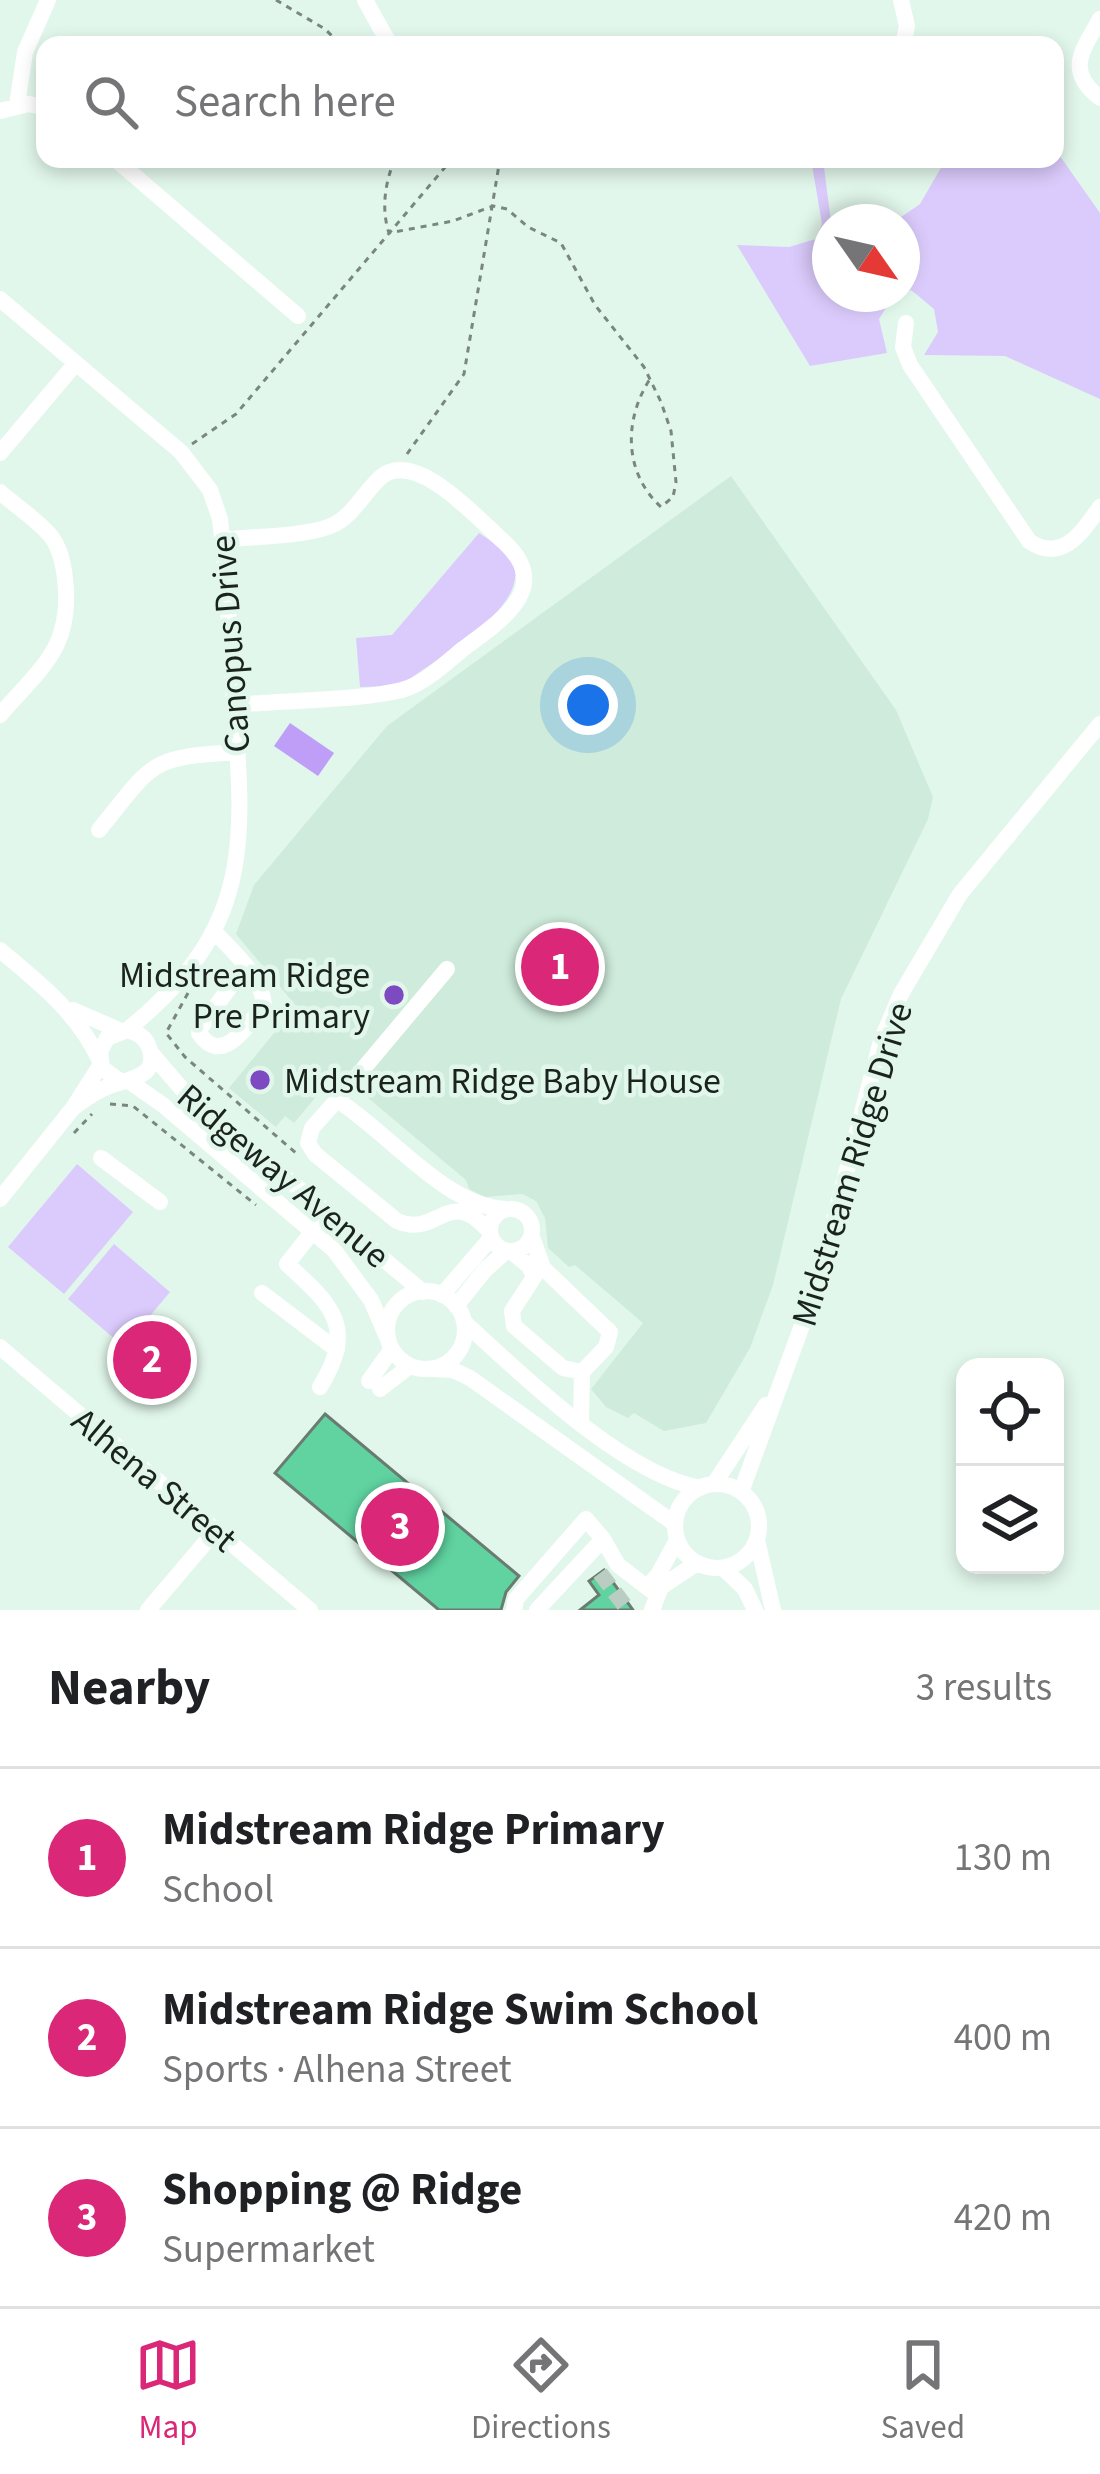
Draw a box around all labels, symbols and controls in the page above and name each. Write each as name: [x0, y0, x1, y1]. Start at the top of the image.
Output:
search box: [36, 36, 1064, 168]
icon: search: [78, 69, 144, 135]
text: Search here: [174, 70, 396, 134]
north arrow: [812, 204, 920, 312]
street label: Canopus Drive: [197, 533, 264, 754]
your location: [558, 675, 618, 735]
pin: 1: [521, 922, 599, 1012]
place label: Midstream Ridge Pre Primary: [119, 950, 370, 1042]
marker: Midstream Ridge Pre Primary: [381, 982, 407, 1008]
street label: Midstream Ridge Drive: [779, 996, 926, 1333]
place label: Midstream Ridge Baby House: [284, 1056, 721, 1107]
marker: Midstream Ridge Baby House: [247, 1067, 273, 1093]
street label: Ridgeway Avenue: [166, 1072, 400, 1280]
pin: 2: [113, 1315, 191, 1405]
map controls: [956, 1358, 1064, 1574]
button: locate: [956, 1358, 1064, 1466]
street label: Alhena Street: [61, 1396, 248, 1564]
button: layers: [956, 1466, 1064, 1574]
pin: 3: [361, 1482, 439, 1572]
text: Nearby: [48, 1652, 210, 1724]
text: 3 results: [916, 1660, 1052, 1716]
text: Midstream Ridge Primary: [162, 1798, 665, 1862]
text: 1: [77, 1830, 97, 1886]
text: 130 m: [954, 1830, 1052, 1886]
text: School: [162, 1862, 274, 1918]
text: Midstream Ridge Swim School: [162, 1978, 758, 2042]
text: 2: [77, 2010, 97, 2066]
text: 400 m: [954, 2010, 1052, 2066]
text: Sports · Alhena Street: [162, 2042, 512, 2098]
text: Shopping @ Ridge: [162, 2158, 522, 2222]
text: 3: [77, 2190, 97, 2246]
text: 420 m: [954, 2190, 1052, 2246]
text: Supermarket: [162, 2222, 375, 2278]
tab: Map: [135, 2332, 201, 2451]
tab: Directions: [471, 2332, 611, 2451]
tab: Saved: [881, 2332, 965, 2451]

